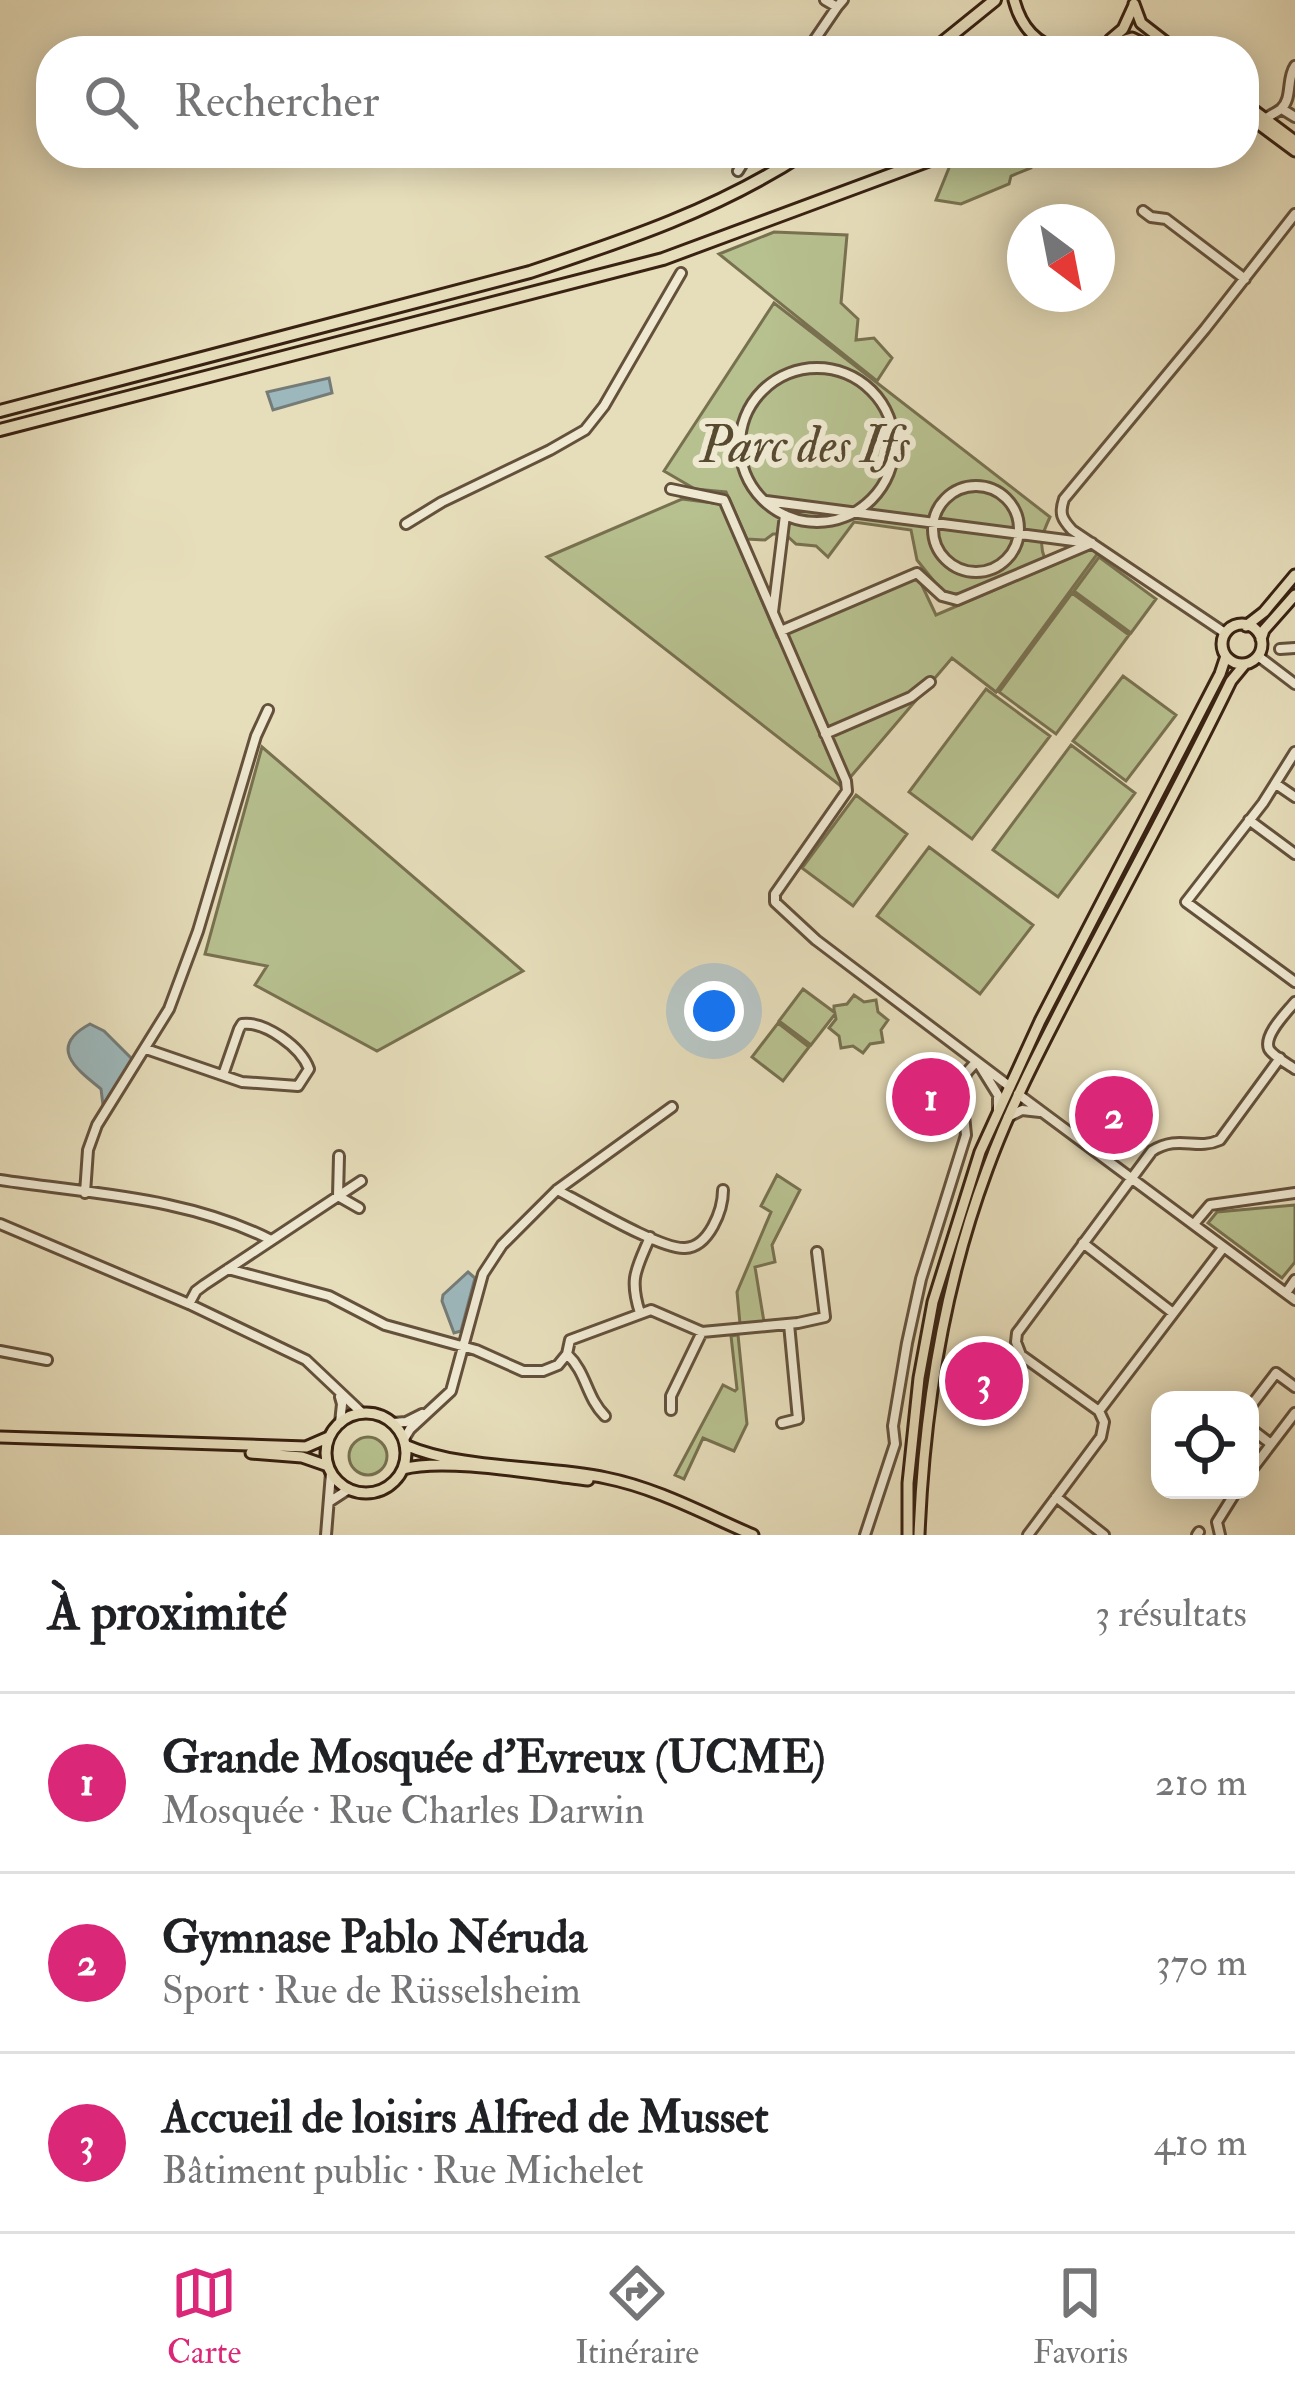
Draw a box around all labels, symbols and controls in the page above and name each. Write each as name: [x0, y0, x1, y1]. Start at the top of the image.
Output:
search box: [36, 36, 1259, 168]
icon: search: [78, 69, 144, 135]
text: Rechercher: [174, 74, 379, 130]
north arrow: [1007, 204, 1115, 312]
park label: Parc des Ifs: [698, 414, 910, 478]
your location: [684, 981, 744, 1041]
pin: 1: [892, 1052, 970, 1142]
pin: 2: [1075, 1070, 1153, 1160]
pin: 3: [945, 1336, 1023, 1426]
map controls: [1151, 1391, 1259, 1499]
button: locate: [1151, 1391, 1259, 1499]
text: À proximité: [48, 1581, 287, 1645]
text: 3 résultats: [1095, 1589, 1247, 1638]
text: Grande Mosquée d'Evreux (UCME): [162, 1730, 826, 1786]
text: 1: [80, 1758, 94, 1807]
text: 210 m: [1155, 1758, 1247, 1807]
text: Mosquée · Rue Charles Darwin: [162, 1786, 645, 1835]
text: Gymnase Pablo Néruda: [162, 1910, 587, 1966]
text: 2: [77, 1938, 97, 1987]
text: 370 m: [1156, 1938, 1247, 1987]
text: Sport · Rue de Rüsselsheim: [162, 1966, 581, 2015]
text: Accueil de loisirs Alfred de Musset: [162, 2090, 769, 2146]
text: 3: [80, 2118, 94, 2167]
text: 410 m: [1154, 2118, 1247, 2167]
text: Bâtiment public · Rue Michelet: [162, 2146, 644, 2195]
tab: Carte: [167, 2260, 241, 2373]
tab: Itinéraire: [575, 2260, 699, 2373]
tab: Favoris: [1033, 2260, 1128, 2373]

